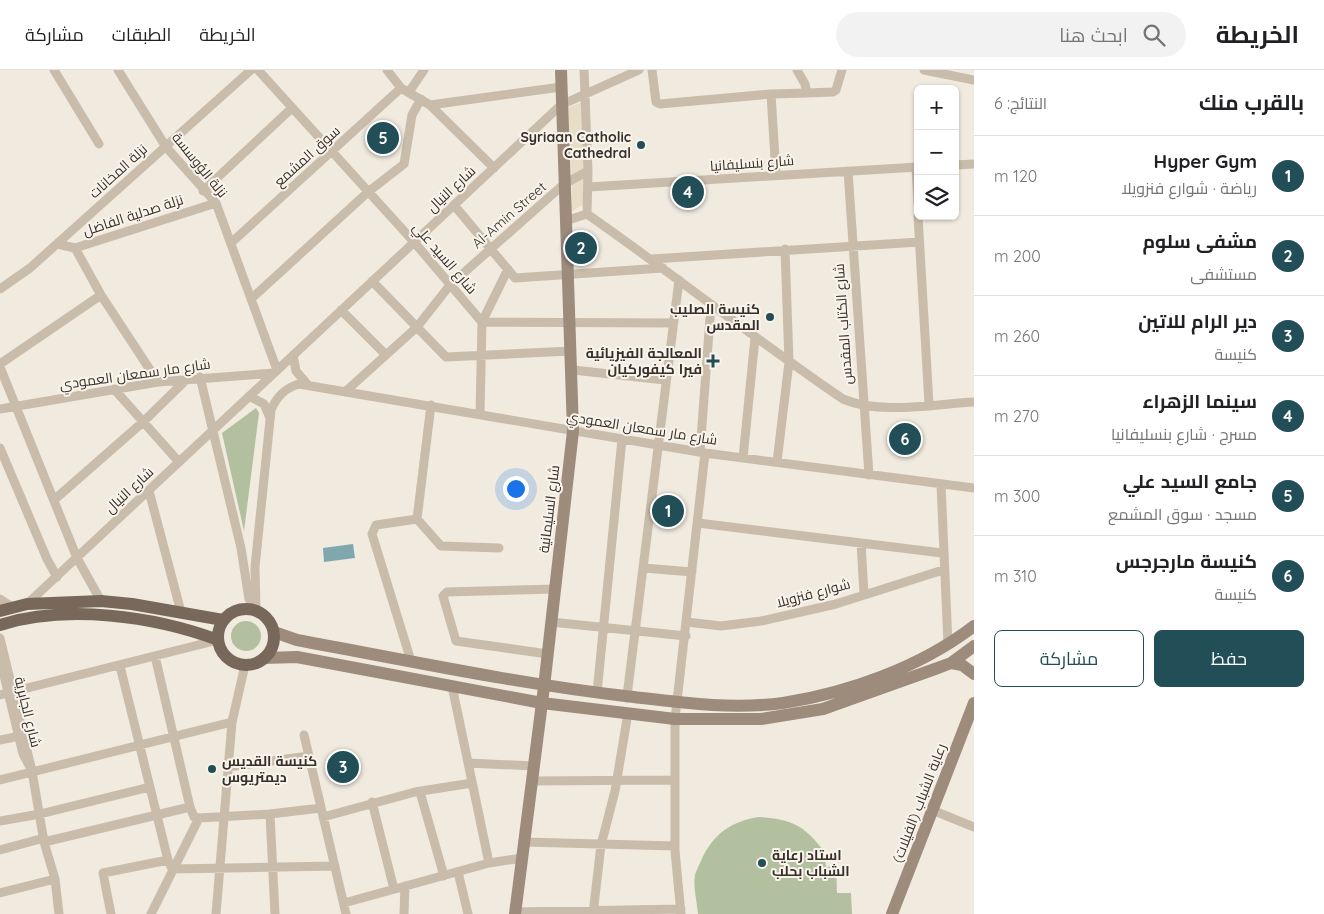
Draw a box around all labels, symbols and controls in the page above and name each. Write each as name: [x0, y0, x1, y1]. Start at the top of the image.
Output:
search box: [836, 12, 1186, 57]
text: الخريطة: [1216, 19, 1299, 49]
icon: search: [1140, 21, 1168, 49]
text: مشاركة: [25, 23, 84, 46]
text: الطبقات: [112, 23, 171, 46]
text: الخريطة: [199, 23, 256, 46]
text: ابحث هنا: [1059, 23, 1128, 47]
map controls: [914, 85, 959, 220]
button: +: [914, 85, 959, 130]
text: بالقرب منك: [1199, 89, 1304, 115]
text: النتائج: 6: [994, 93, 1047, 113]
pin: 5: [367, 119, 399, 157]
street label: سوق المشمع: [270, 122, 344, 190]
place label: Syriaan Catholic Cathedral: [520, 128, 631, 162]
street label: نزلة الؤوسسة: [168, 129, 232, 201]
button: −: [914, 130, 959, 175]
marker: Syriaan Catholic Cathedral: [635, 139, 647, 151]
street label: نزلة المخانات: [85, 140, 151, 202]
text: Hyper Gym: [1154, 149, 1257, 173]
street label: شارع بنسليفانيا: [709, 151, 795, 175]
street label: شارع النيال: [423, 162, 479, 216]
text: 120 m: [994, 166, 1037, 186]
text: 1: [1285, 166, 1291, 186]
pin: 4: [672, 173, 704, 211]
button: layers: [914, 175, 959, 220]
street label: Al-Amin Street: [468, 178, 550, 252]
text: رياضة · شوارع فنزويلا: [1121, 178, 1257, 198]
street label: نزلة صدلية الفاضل: [81, 190, 185, 240]
street label: شارع السيد علي: [407, 218, 481, 299]
pin: 2: [565, 229, 597, 267]
text: مشفى سلوم: [1142, 229, 1257, 253]
text: 200 m: [994, 246, 1041, 266]
text: 2: [1283, 246, 1293, 266]
street label: شارع الكتاب المقدس: [830, 263, 856, 385]
text: مستشفى: [1190, 264, 1257, 284]
place label: كنيسة الصليب المقدس: [670, 300, 760, 334]
text: دير الرام للاتين: [1138, 309, 1257, 333]
marker: كنيسة الصليب المقدس: [764, 311, 776, 323]
text: 260 m: [994, 326, 1040, 346]
text: 3: [1284, 326, 1292, 346]
place label: المعالجة الفيزيائية فيرا كيفوركيان: [586, 344, 702, 378]
text: كنيسة: [1215, 344, 1257, 364]
marker: المعالجة الفيزيائية فيرا كيفوركيان: [706, 354, 720, 368]
street label: شارع مار سمعان العمودي: [58, 355, 212, 396]
text: سينما الزهراء: [1142, 389, 1257, 413]
text: 270 m: [994, 406, 1039, 426]
text: 4: [1283, 406, 1293, 426]
street label: شارع مار سمعان العمودي: [565, 407, 719, 452]
pin: 6: [889, 420, 921, 458]
text: مسرح · شارع بنسليفانيا: [1111, 424, 1257, 444]
street label: شارع النيال: [101, 463, 157, 517]
street label: شارع السليمانية: [535, 464, 563, 554]
text: جامع السيد علي: [1123, 469, 1257, 493]
your location: [503, 476, 529, 502]
text: 300 m: [994, 486, 1040, 506]
text: 5: [1283, 486, 1293, 506]
pin: 1: [652, 492, 684, 530]
text: مسجد · سوق المشمع: [1108, 504, 1257, 524]
text: كنيسة مارجرجس: [1116, 549, 1257, 573]
text: 310 m: [994, 566, 1037, 586]
text: 6: [1284, 566, 1292, 586]
street label: شوارع فنزويلا: [774, 574, 852, 612]
text: كنيسة: [1215, 584, 1257, 604]
button: مشاركة: [994, 630, 1144, 687]
button: حفظ: [1154, 630, 1304, 687]
street label: شارع الجابرية: [11, 675, 45, 749]
street label: رعاية الشباب (الفيلات): [888, 741, 950, 865]
pin: 3: [327, 748, 359, 786]
place label: كنيسة القديس ديمتريوس: [222, 752, 317, 786]
marker: كنيسة القديس ديمتريوس: [206, 763, 218, 775]
place label: استاد رعاية الشباب بحلب: [772, 846, 850, 880]
marker: استاد رعاية الشباب بحلب: [756, 857, 768, 869]

